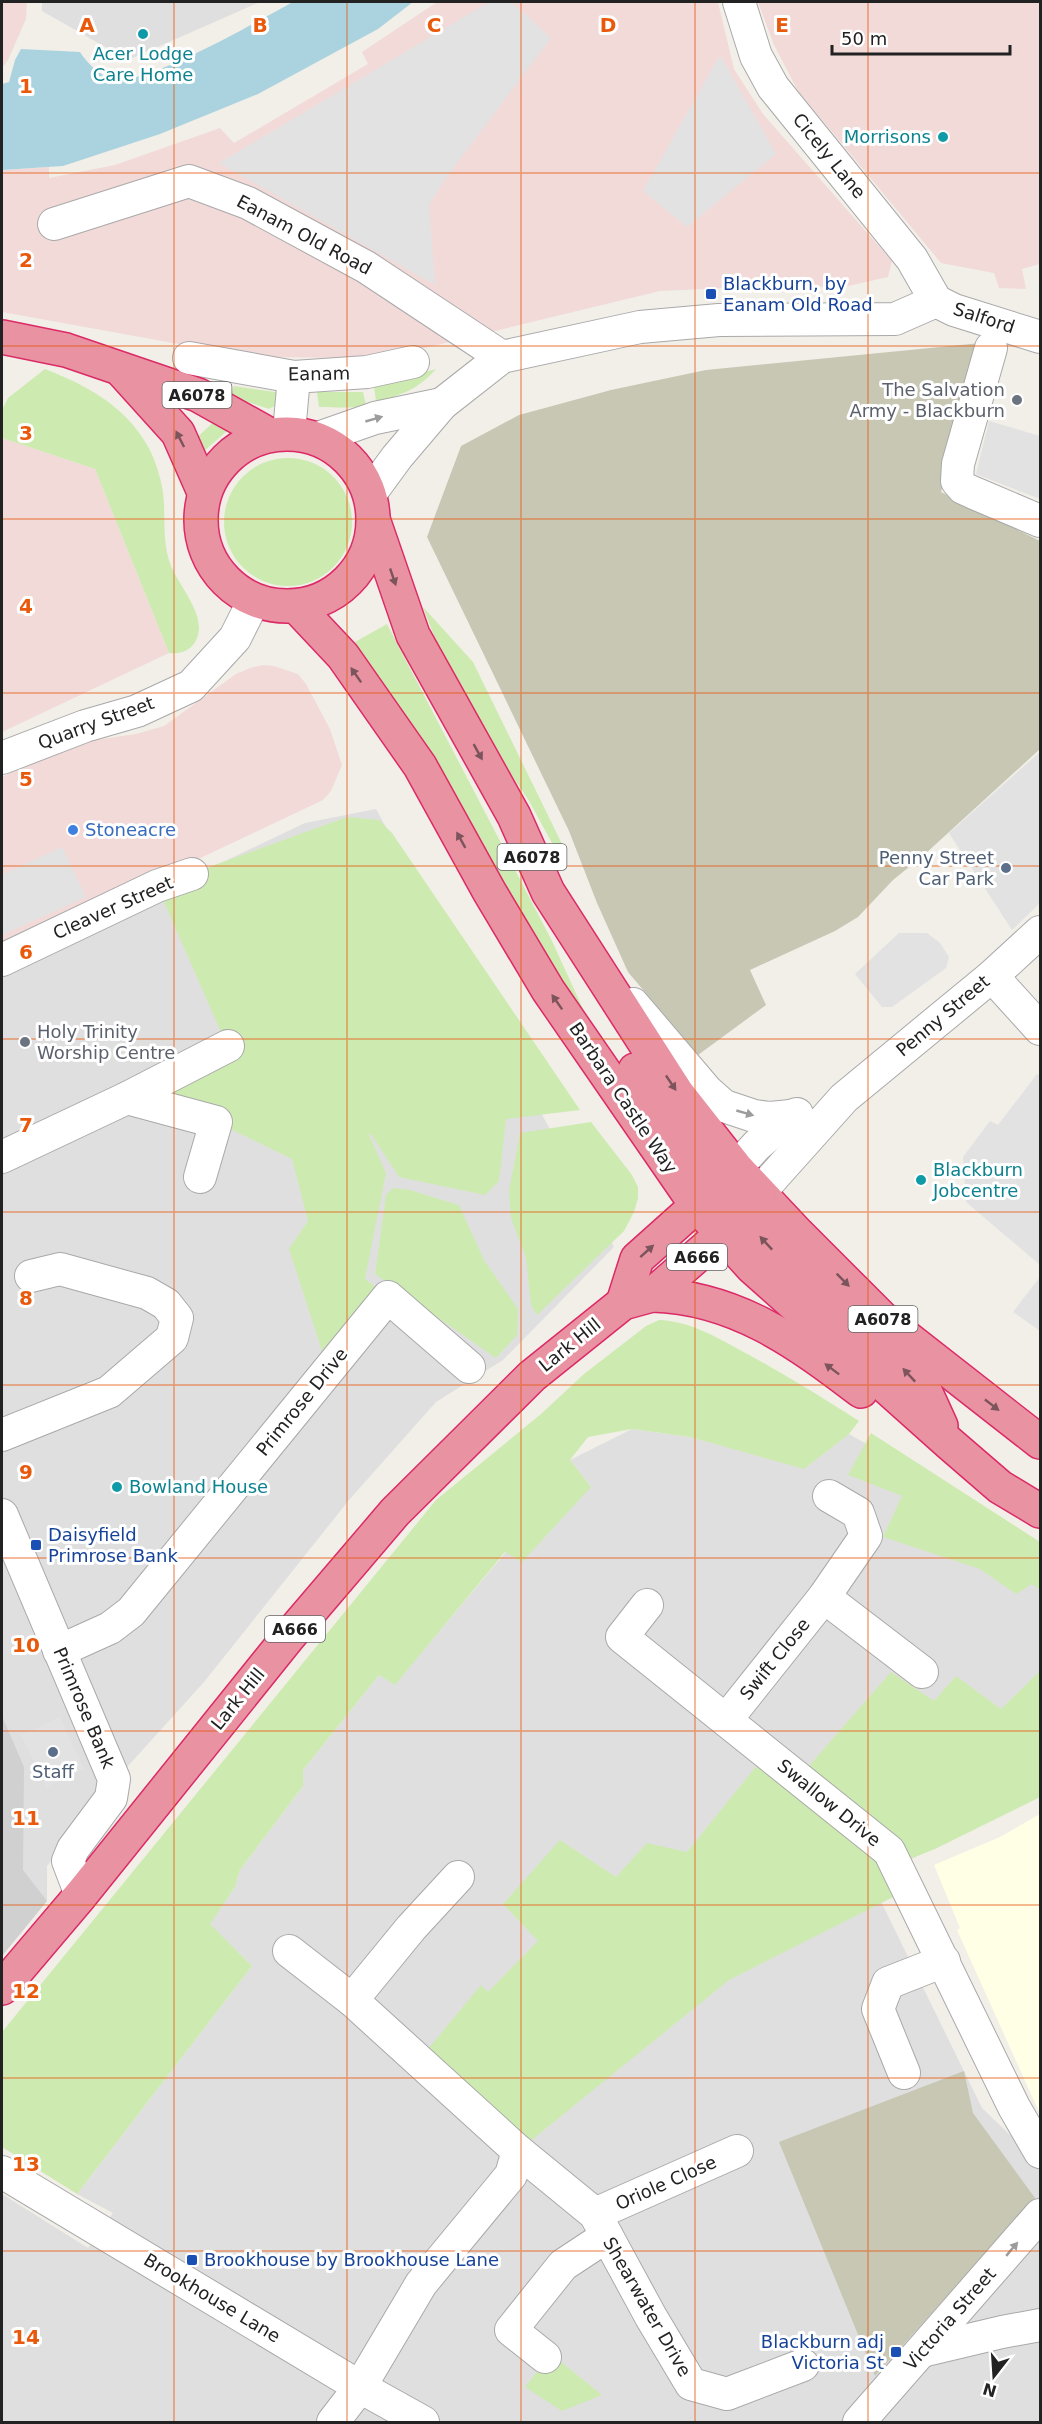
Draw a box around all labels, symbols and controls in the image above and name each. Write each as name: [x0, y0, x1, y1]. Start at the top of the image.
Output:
text: A: [79, 13, 95, 37]
text: B: [252, 13, 268, 37]
text: C: [427, 13, 441, 37]
text: D: [600, 13, 616, 37]
text: E: [775, 13, 789, 37]
scale bar: [832, 18, 1010, 56]
marker: Acer Lodge Care Home: [136, 27, 150, 41]
text: 50 m: [841, 28, 887, 49]
place label: Acer Lodge Care Home: [93, 43, 193, 85]
text: 1: [19, 74, 33, 98]
street label: Cicely Lane: [789, 109, 870, 202]
place label: Morrisons: [844, 126, 931, 147]
marker: Morrisons: [936, 130, 950, 144]
street label: Eanam Old Road: [233, 190, 375, 279]
text: 2: [19, 248, 33, 272]
place label: Blackburn, by Eanam Old Road: [723, 273, 873, 315]
marker: Blackburn, by Eanam Old Road: [704, 287, 718, 301]
street label: Salford: [951, 298, 1018, 337]
street label: Eanam: [288, 362, 350, 385]
place label: The Salvation Army - Blackburn: [849, 379, 1005, 421]
road number: A6078: [162, 382, 232, 408]
marker: The Salvation Army - Blackburn: [1010, 393, 1024, 407]
one-way arrow: [365, 414, 383, 423]
text: 3: [19, 421, 33, 445]
one-way arrow: [175, 431, 184, 448]
one-way arrow: [389, 568, 399, 586]
text: 4: [19, 594, 33, 618]
one-way arrow: [351, 667, 362, 683]
street label: Quarry Street: [35, 692, 157, 753]
one-way arrow: [473, 744, 483, 761]
text: 5: [19, 767, 33, 791]
place label: Stoneacre: [85, 819, 176, 840]
marker: Stoneacre: [66, 823, 80, 837]
one-way arrow: [455, 832, 466, 848]
road number: A6078: [498, 844, 566, 870]
place label: Penny Street Car Park: [879, 847, 995, 889]
marker: Penny Street Car Park: [999, 861, 1013, 875]
street label: Cleaver Street: [50, 872, 176, 943]
text: 6: [19, 940, 33, 964]
street label: Penny Street: [892, 971, 994, 1061]
one-way arrow: [551, 994, 563, 1010]
street label: Barbara Castle Way: [565, 1018, 682, 1177]
place label: Holy Trinity Worship Centre: [37, 1021, 175, 1063]
marker: Holy Trinity Worship Centre: [18, 1035, 32, 1049]
one-way arrow: [665, 1075, 676, 1091]
one-way arrow: [736, 1109, 754, 1119]
text: 7: [19, 1113, 33, 1137]
place label: Blackburn Jobcentre: [932, 1159, 1023, 1201]
marker: Blackburn Jobcentre: [914, 1173, 928, 1187]
one-way arrow: [759, 1236, 773, 1251]
road number: A666: [667, 1244, 727, 1270]
one-way arrow: [639, 1245, 654, 1258]
one-way arrow: [836, 1272, 850, 1286]
text: 8: [19, 1286, 33, 1310]
road number: A6078: [848, 1306, 918, 1332]
street label: Lark Hill: [535, 1313, 605, 1376]
street label: Primrose Drive: [252, 1344, 352, 1460]
one-way arrow: [825, 1364, 840, 1376]
one-way arrow: [903, 1368, 916, 1383]
one-way arrow: [984, 1399, 1000, 1412]
text: 9: [19, 1460, 33, 1484]
place label: Bowland House: [129, 1476, 268, 1497]
marker: Bowland House: [110, 1480, 124, 1494]
place label: Daisyfield Primrose Bank: [48, 1524, 178, 1566]
marker: Daisyfield Primrose Bank: [29, 1538, 43, 1552]
street label: Swift Close: [735, 1614, 814, 1704]
road number: A666: [265, 1616, 325, 1642]
text: 10: [12, 1633, 40, 1657]
street label: Primrose Bank: [49, 1644, 120, 1772]
street label: Lark Hill: [206, 1664, 269, 1734]
marker: Staff: [46, 1745, 60, 1759]
street label: Swallow Drive: [774, 1755, 885, 1851]
place label: Staff: [32, 1761, 75, 1782]
text: 11: [12, 1806, 40, 1830]
text: 12: [12, 1979, 40, 2003]
street label: Oriole Close: [612, 2151, 720, 2214]
text: 13: [12, 2152, 40, 2176]
street label: Shearwater Drive: [599, 2233, 696, 2380]
one-way arrow: [1005, 2242, 1018, 2257]
street label: Brookhouse Lane: [140, 2249, 284, 2347]
place label: Brookhouse by Brookhouse Lane: [204, 2249, 499, 2270]
marker: Brookhouse by Brookhouse Lane: [185, 2253, 199, 2267]
street label: Victoria Street: [899, 2263, 1000, 2374]
text: 14: [12, 2325, 40, 2349]
place label: Blackburn adj Victoria St: [761, 2331, 884, 2373]
marker: Blackburn adj Victoria St: [889, 2345, 903, 2359]
north arrow: [964, 2346, 1024, 2406]
text: N: [981, 2379, 999, 2401]

